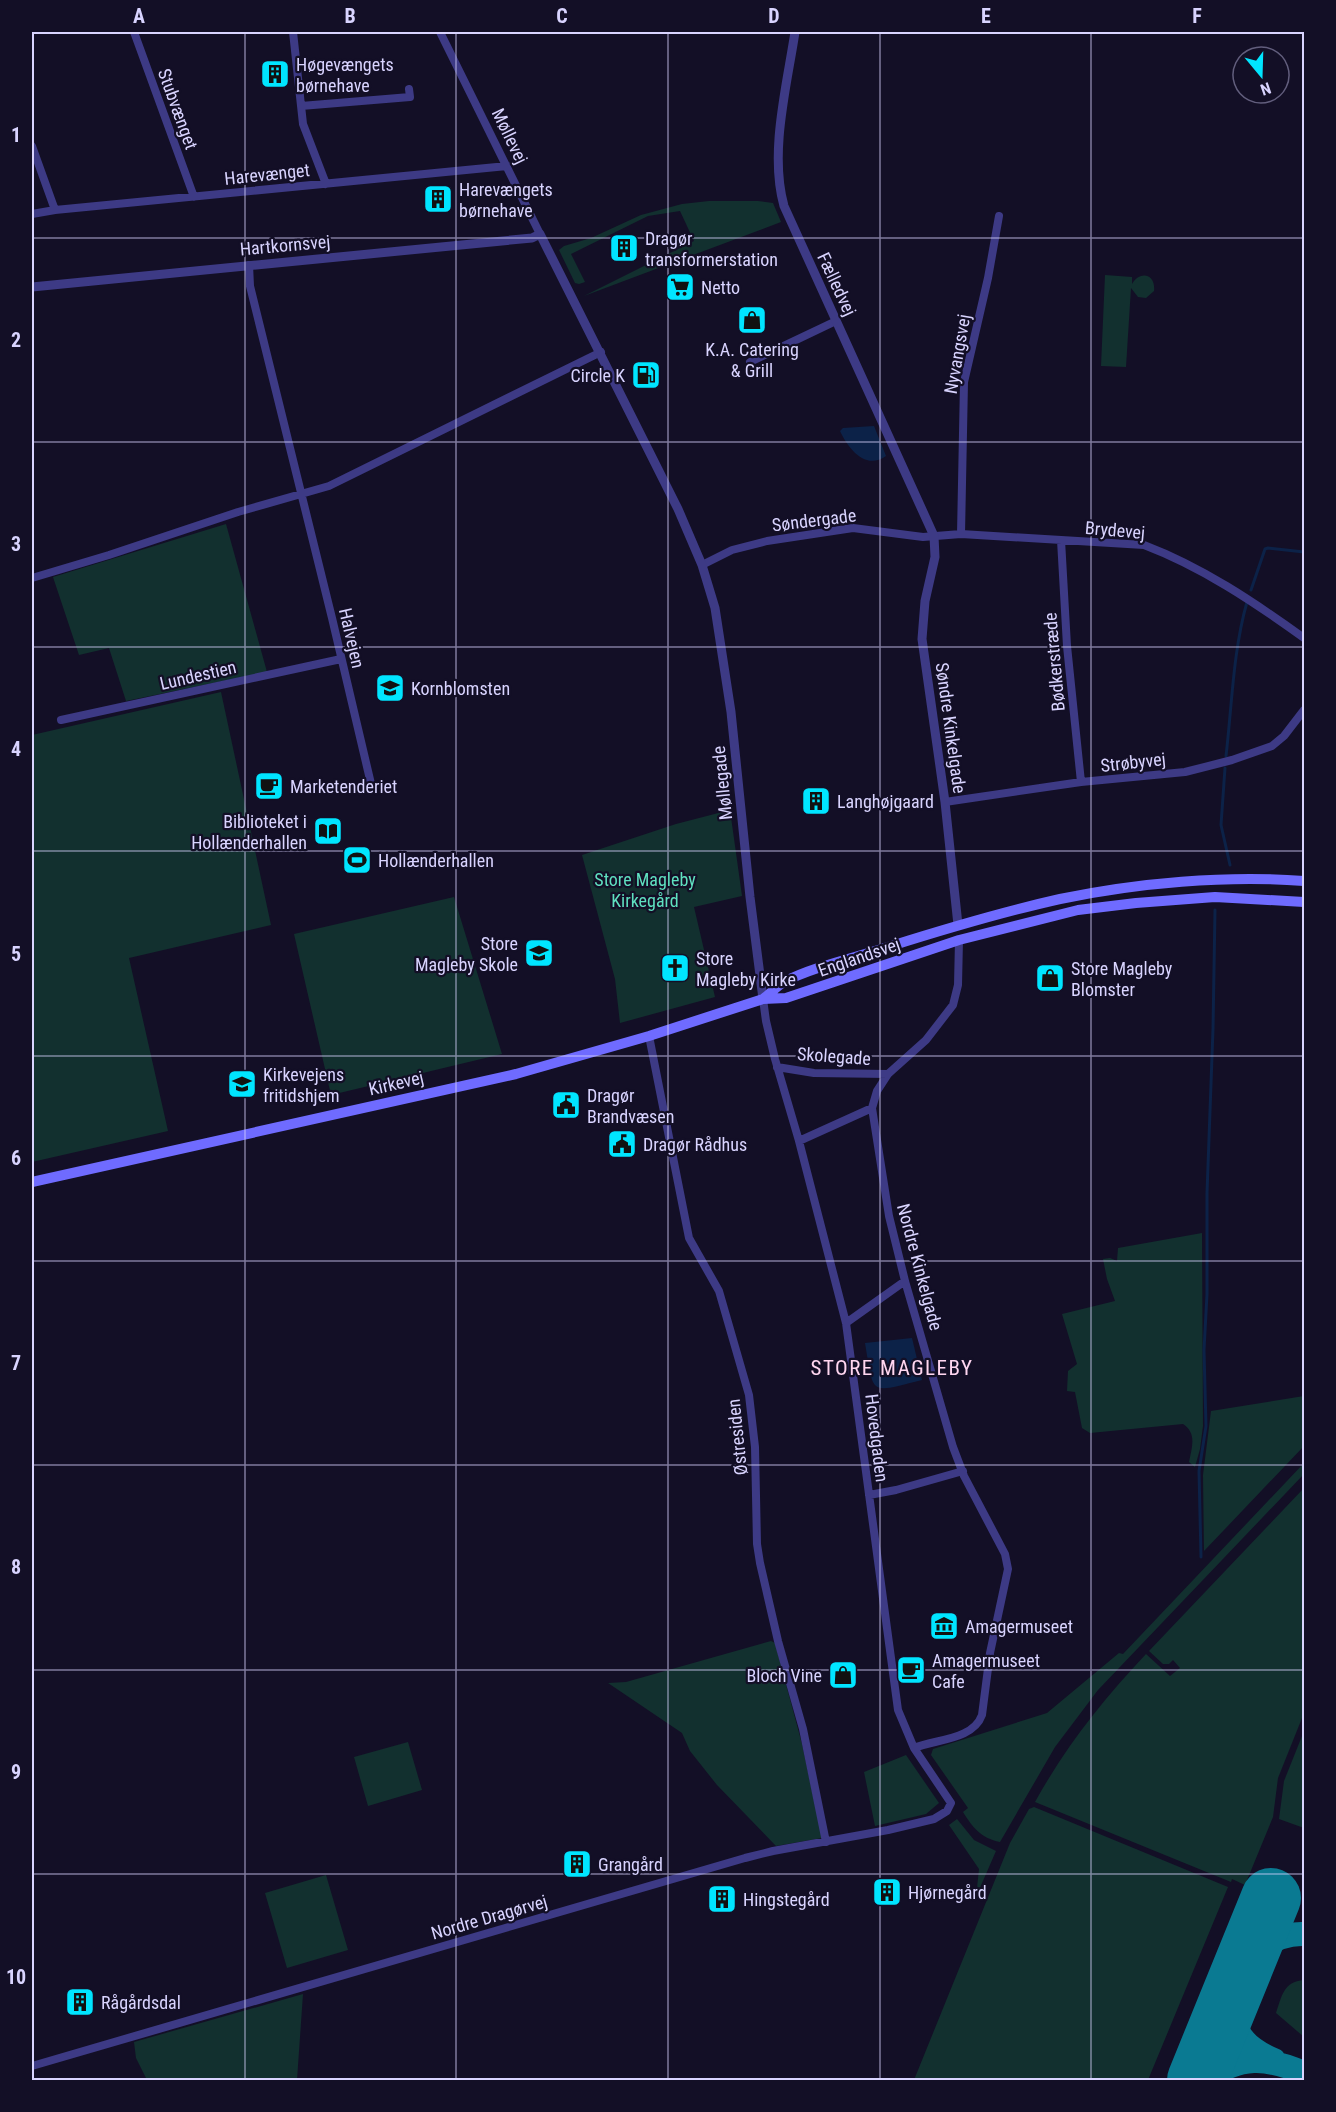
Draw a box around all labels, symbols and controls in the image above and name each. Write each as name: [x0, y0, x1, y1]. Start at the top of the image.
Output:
text: A: [133, 4, 145, 28]
text: B: [344, 4, 356, 28]
text: C: [556, 4, 568, 28]
text: D: [768, 4, 780, 28]
text: E: [981, 4, 991, 28]
text: F: [1192, 4, 1202, 28]
north arrow: [1231, 45, 1291, 105]
place label: Høgevængets børnehave: [296, 54, 394, 96]
building icon: Høgevængets børnehave: [259, 58, 291, 90]
street label: Stubvænget: [154, 66, 202, 152]
text: N: [1258, 78, 1273, 99]
street label: Møllevej: [488, 105, 532, 167]
text: 1: [11, 123, 21, 147]
street label: Harevænget: [223, 159, 311, 189]
place label: Harevængets børnehave: [459, 179, 553, 221]
building icon: Harevængets børnehave: [422, 183, 454, 215]
place label: Dragør transformerstation: [645, 228, 778, 270]
street label: Hartkornsvej: [239, 231, 331, 259]
building icon: Dragør transformerstation: [608, 232, 640, 264]
street label: Fælledvej: [813, 249, 861, 319]
supermarket icon: Netto: [664, 271, 696, 303]
place label: Netto: [701, 277, 740, 298]
shop icon: K.A. Catering & Grill: [736, 304, 768, 336]
street label: Nyvangsvej: [940, 312, 974, 396]
text: 2: [11, 328, 21, 352]
place label: K.A. Catering & Grill: [705, 339, 799, 381]
fuel station icon: Circle K: [630, 359, 662, 391]
place label: Circle K: [571, 365, 625, 386]
street label: Søndergade: [771, 504, 857, 536]
street label: Brydevej: [1084, 517, 1146, 543]
text: 3: [11, 532, 21, 556]
street label: Halvejen: [335, 606, 369, 670]
street label: Bødkerstræde: [1039, 612, 1069, 712]
street label: Lundestien: [158, 656, 238, 694]
street label: Søndre Kinkelgade: [931, 661, 971, 795]
school or university icon: Kornblomsten: [374, 672, 406, 704]
place label: Kornblomsten: [411, 678, 510, 699]
text: 4: [11, 737, 21, 761]
street label: Møllegade: [708, 745, 736, 821]
street label: Strøbyvej: [1099, 748, 1167, 776]
cafe icon: Marketenderiet: [253, 770, 285, 802]
place label: Marketenderiet: [290, 776, 397, 797]
building icon: Langhøjgaard: [800, 785, 832, 817]
place label: Langhøjgaard: [837, 791, 934, 812]
place label: Biblioteket i Hollænderhallen: [191, 811, 307, 853]
library icon: Biblioteket i Hollænderhallen: [312, 815, 344, 847]
sports icon: Hollænderhallen: [341, 844, 373, 876]
place label: Hollænderhallen: [378, 850, 494, 871]
park label: Store Magleby Kirkegård: [594, 869, 696, 911]
place label: Store Magleby Skole: [415, 933, 518, 975]
street label: Englandsvej: [815, 933, 903, 981]
school or university icon: Store Magleby Skole: [523, 937, 555, 969]
text: 5: [11, 942, 21, 966]
place label: Store Magleby Kirke: [696, 948, 796, 990]
church icon: Store Magleby Kirke: [659, 952, 691, 984]
place label: Store Magleby Blomster: [1071, 958, 1173, 1000]
shop icon: Store Magleby Blomster: [1034, 962, 1066, 994]
street label: Skolegade: [796, 1043, 872, 1069]
place label: Kirkevejens fritidshjem: [263, 1064, 344, 1106]
street label: Kirkevej: [366, 1066, 426, 1100]
school or university icon: Kirkevejens fritidshjem: [226, 1068, 258, 1100]
place label: Dragør Brandvæsen: [587, 1085, 674, 1127]
public building icon: Dragør Brandvæsen: [550, 1089, 582, 1121]
public building icon: Dragør Rådhus: [606, 1128, 638, 1160]
place label: Dragør Rådhus: [643, 1134, 747, 1155]
text: 6: [11, 1146, 21, 1170]
street label: Nordre Kinkelgade: [893, 1201, 947, 1333]
text: 7: [11, 1351, 21, 1375]
district label: STORE MAGLEBY: [811, 1356, 973, 1380]
street label: Hovedgaden: [861, 1393, 893, 1483]
street label: Østresiden: [723, 1398, 751, 1476]
text: 8: [11, 1555, 21, 1579]
museum icon: Amagermuseet: [928, 1610, 960, 1642]
place label: Amagermuseet: [965, 1616, 1073, 1637]
place label: Amagermuseet Cafe: [932, 1650, 1040, 1692]
cafe icon: Amagermuseet Cafe: [895, 1654, 927, 1686]
shop icon: Bloch Vine: [827, 1659, 859, 1691]
place label: Bloch Vine: [746, 1665, 822, 1686]
text: 9: [11, 1760, 21, 1784]
building icon: Grangård: [561, 1848, 593, 1880]
place label: Grangård: [598, 1854, 663, 1875]
building icon: Hjørnegård: [871, 1876, 903, 1908]
place label: Hjørnegård: [908, 1882, 987, 1903]
building icon: Hingstegård: [706, 1883, 738, 1915]
place label: Hingstegård: [743, 1889, 830, 1910]
street label: Nordre Dragørvej: [428, 1890, 550, 1944]
text: 10: [6, 1965, 26, 1989]
building icon: Rågårdsdal: [64, 1986, 96, 2018]
place label: Rågårdsdal: [101, 1992, 181, 2013]

